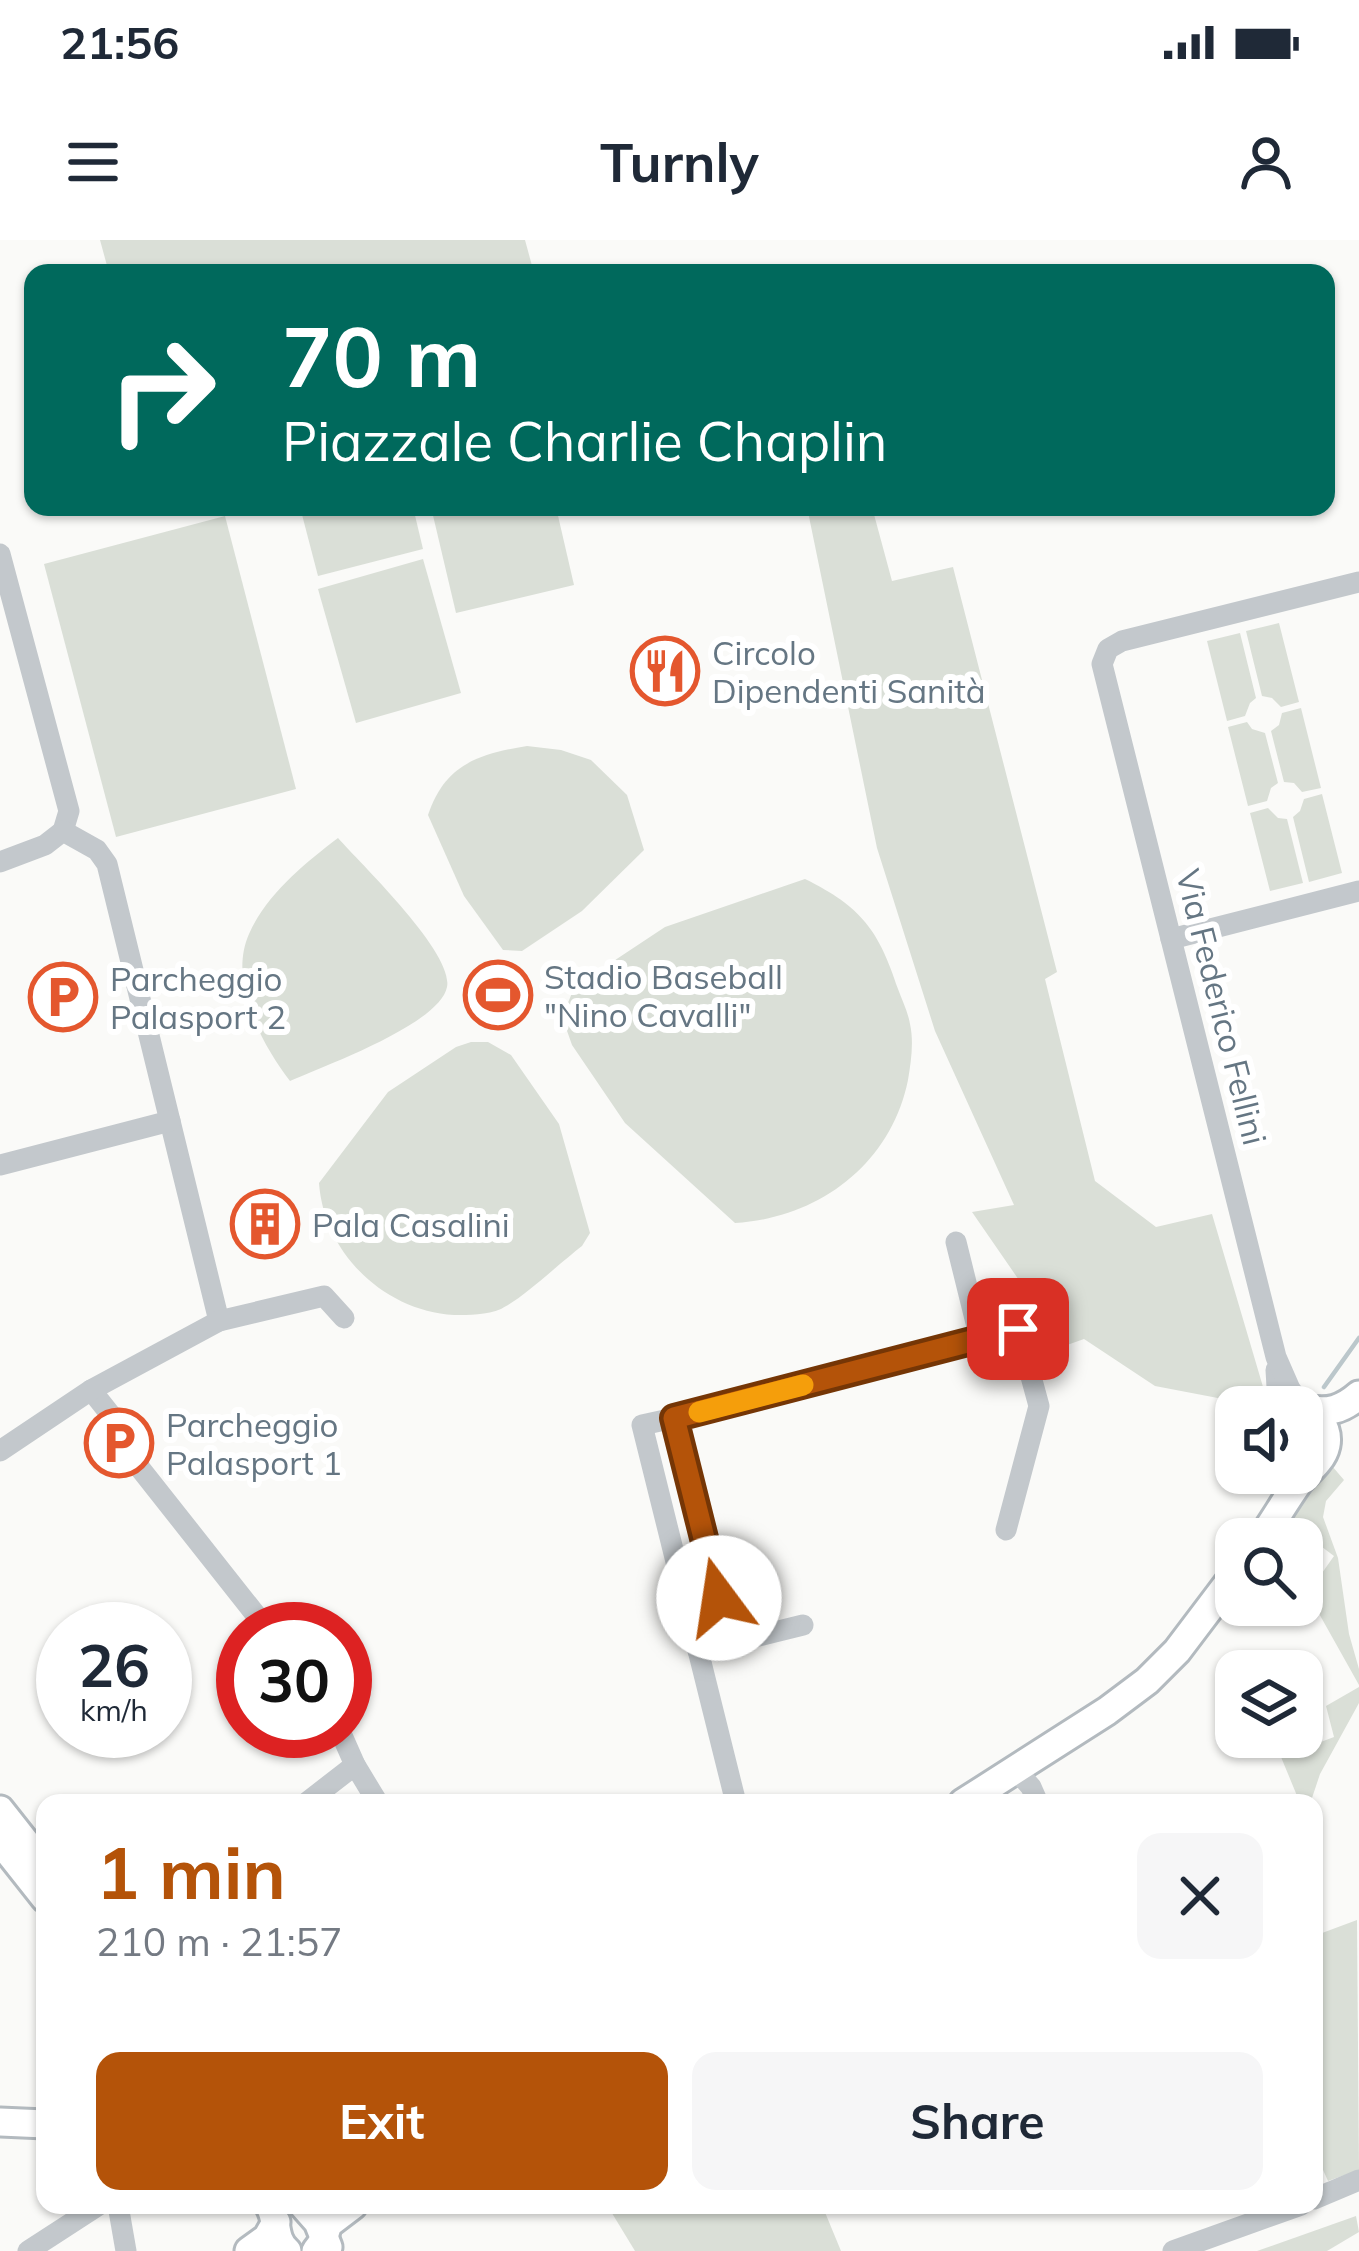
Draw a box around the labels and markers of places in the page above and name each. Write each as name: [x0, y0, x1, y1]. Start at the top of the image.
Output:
place label: Circolo Dipendenti Sanità: [712, 632, 986, 711]
restaurant icon: Circolo Dipendenti Sanità: [630, 636, 700, 706]
place label: Stadio Baseball "Nino Cavalli": [544, 956, 783, 1035]
place label: Parcheggio Palasport 2: [110, 958, 286, 1037]
sports icon: Stadio Baseball "Nino Cavalli": [463, 960, 533, 1030]
parking icon: Parcheggio Palasport 2: [28, 962, 98, 1032]
building icon: Pala Casalini: [230, 1189, 300, 1259]
place label: Pala Casalini: [312, 1204, 510, 1245]
pin: [967, 1278, 1069, 1380]
place label: Parcheggio Palasport 1: [166, 1404, 342, 1483]
parking icon: Parcheggio Palasport 1: [84, 1408, 154, 1478]

